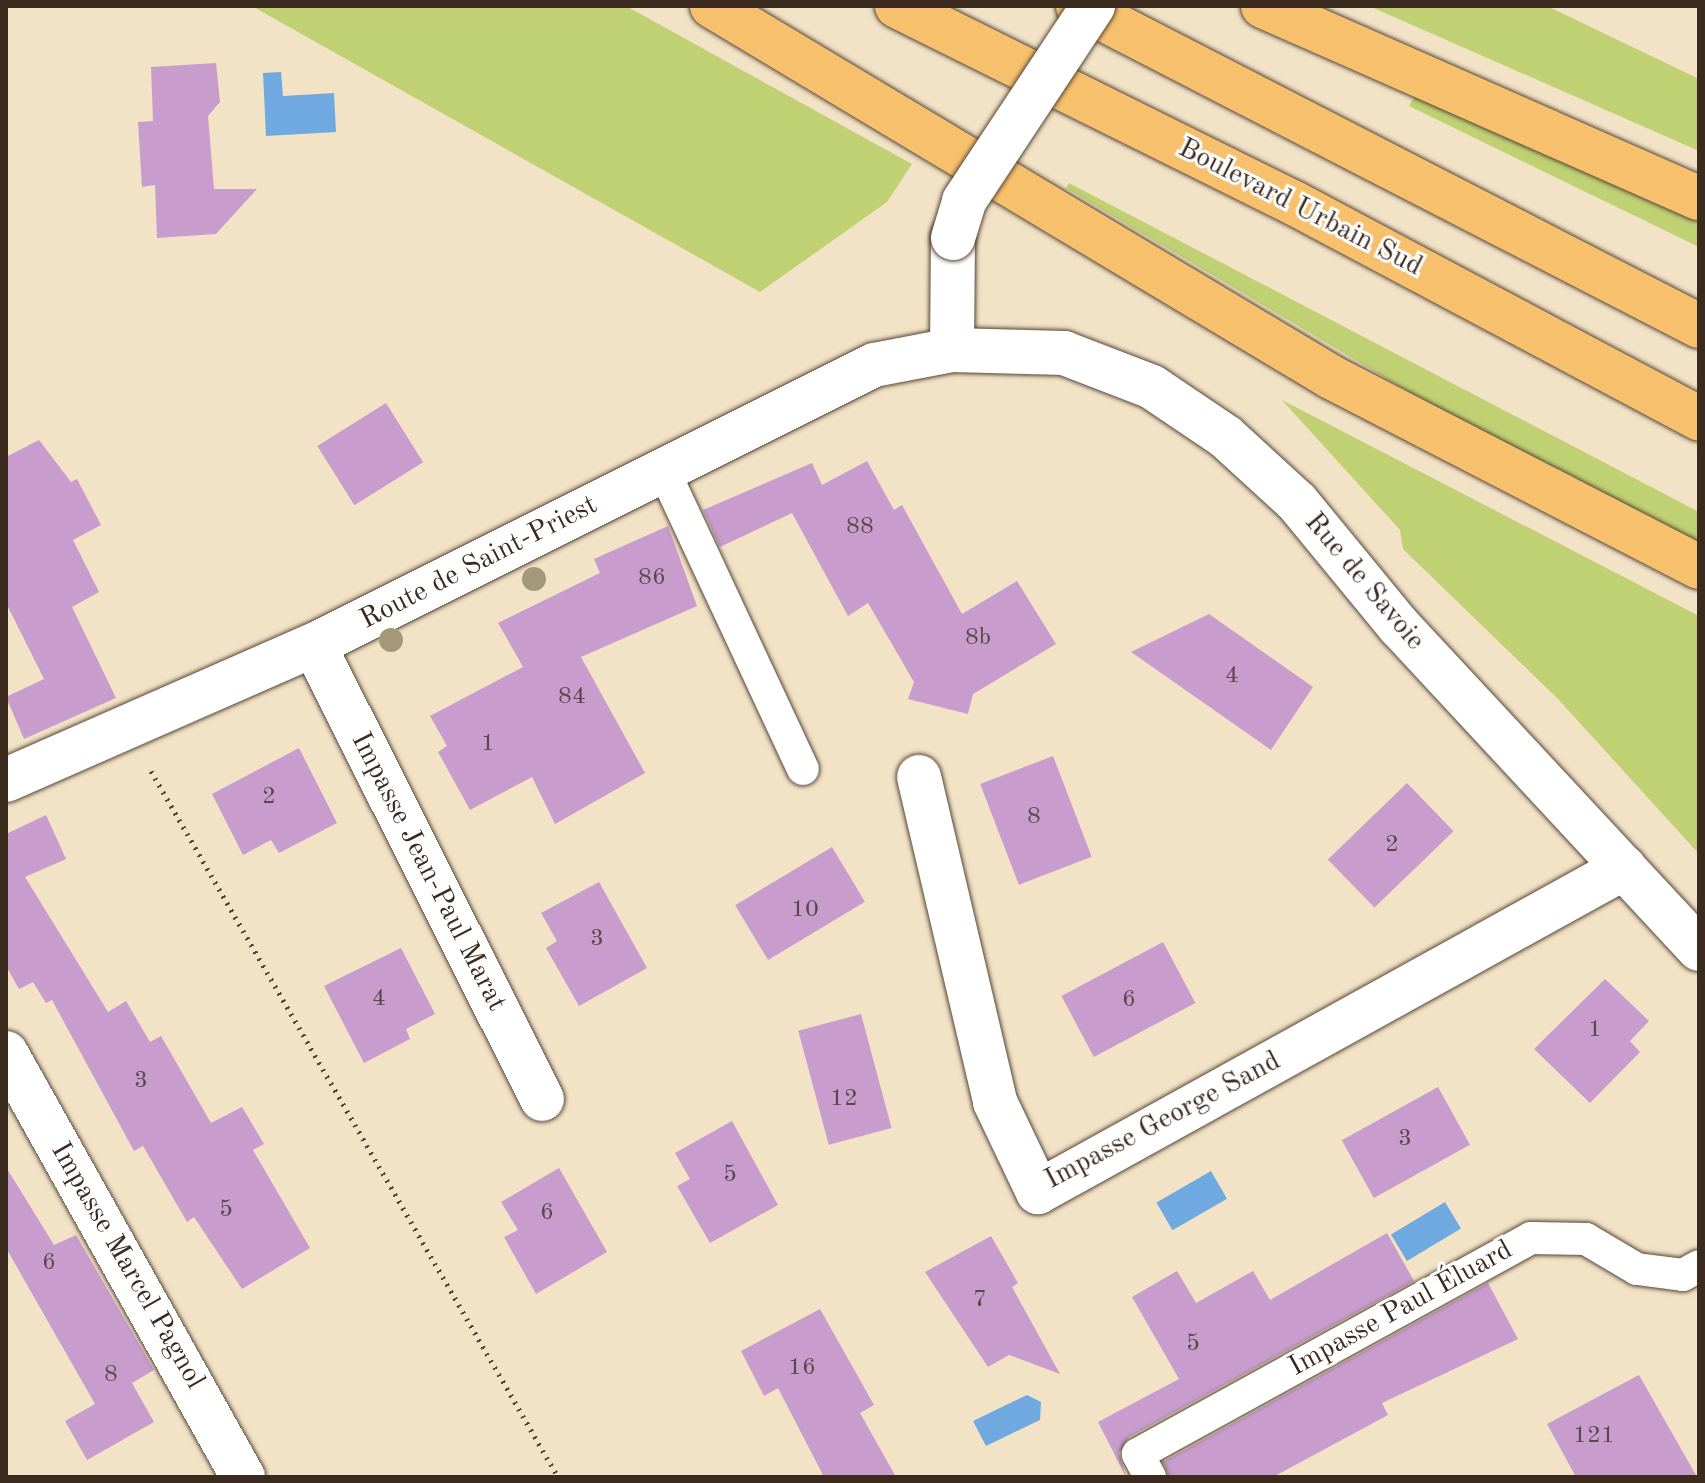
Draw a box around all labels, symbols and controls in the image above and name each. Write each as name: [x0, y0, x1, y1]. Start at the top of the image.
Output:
street label: Boulevard Urbain Sud: [1172, 132, 1428, 284]
street label: Route de Saint-Priest: [355, 489, 603, 637]
street label: Rue de Savoie: [1297, 506, 1431, 658]
house number: 88: [846, 514, 874, 542]
house number: 86: [638, 565, 666, 593]
house number: 8b: [965, 625, 991, 653]
house number: 4: [1225, 663, 1239, 691]
house number: 84: [558, 684, 586, 712]
street label: Impasse Jean-Paul Marat: [343, 727, 513, 1017]
house number: 1: [481, 731, 495, 759]
house number: 2: [262, 784, 276, 812]
house number: 8: [1027, 804, 1041, 832]
house number: 2: [1385, 832, 1399, 860]
house number: 10: [791, 897, 819, 925]
house number: 3: [590, 926, 604, 954]
house number: 4: [372, 986, 386, 1014]
house number: 6: [1122, 987, 1136, 1015]
house number: 1: [1588, 1017, 1602, 1045]
street label: Impasse George Sand: [1040, 1045, 1286, 1197]
house number: 3: [134, 1068, 148, 1096]
house number: 12: [830, 1086, 858, 1114]
house number: 3: [1398, 1126, 1412, 1154]
street label: Impasse Marcel Pagnol: [43, 1137, 211, 1395]
house number: 5: [723, 1162, 737, 1190]
house number: 5: [219, 1197, 233, 1225]
house number: 6: [540, 1200, 554, 1228]
street label: Impasse Paul Éluard: [1283, 1234, 1519, 1384]
house number: 6: [42, 1250, 56, 1278]
house number: 7: [973, 1287, 987, 1315]
house number: 5: [1186, 1331, 1200, 1359]
house number: 16: [788, 1355, 816, 1383]
house number: 8: [104, 1362, 118, 1390]
house number: 121: [1573, 1423, 1615, 1451]

